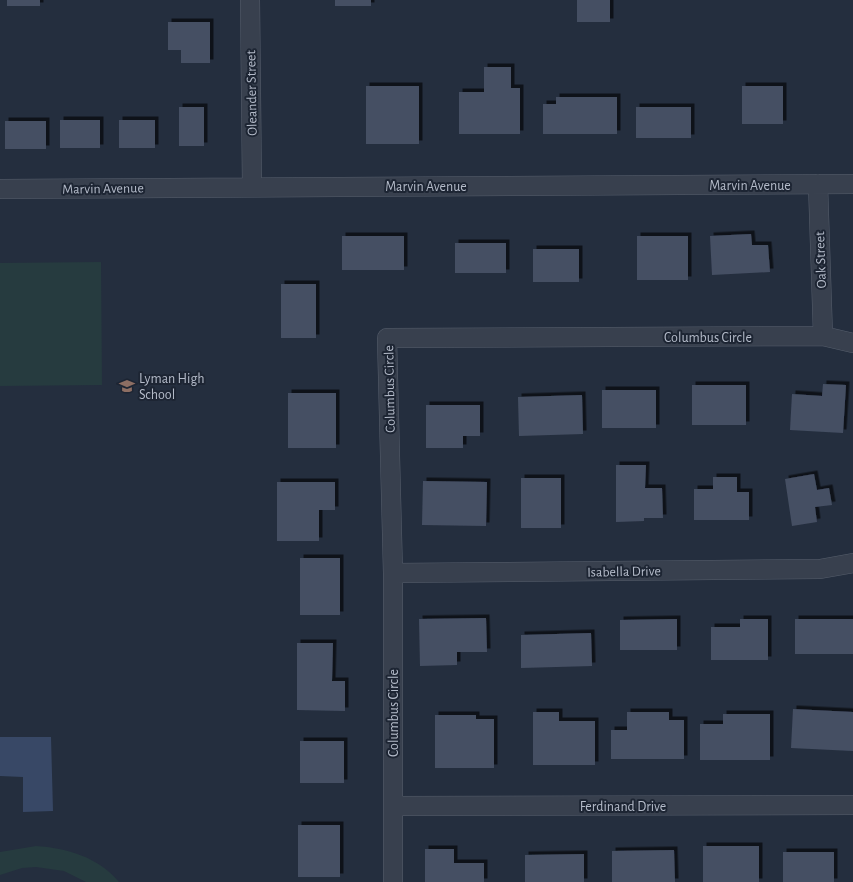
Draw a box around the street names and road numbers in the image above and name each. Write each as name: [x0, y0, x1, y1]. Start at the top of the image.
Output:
street label: Oleander Street: [244, 49, 260, 136]
street label: Marvin Avenue: [709, 179, 791, 193]
street label: Marvin Avenue: [385, 180, 467, 194]
street label: Marvin Avenue: [62, 181, 144, 197]
street label: Oak Street: [813, 231, 829, 289]
street label: Columbus Circle: [664, 331, 752, 345]
street label: Columbus Circle: [382, 345, 398, 433]
street label: Isabella Drive: [587, 564, 661, 580]
street label: Columbus Circle: [387, 669, 401, 757]
street label: Ferdinand Drive: [580, 800, 666, 814]

